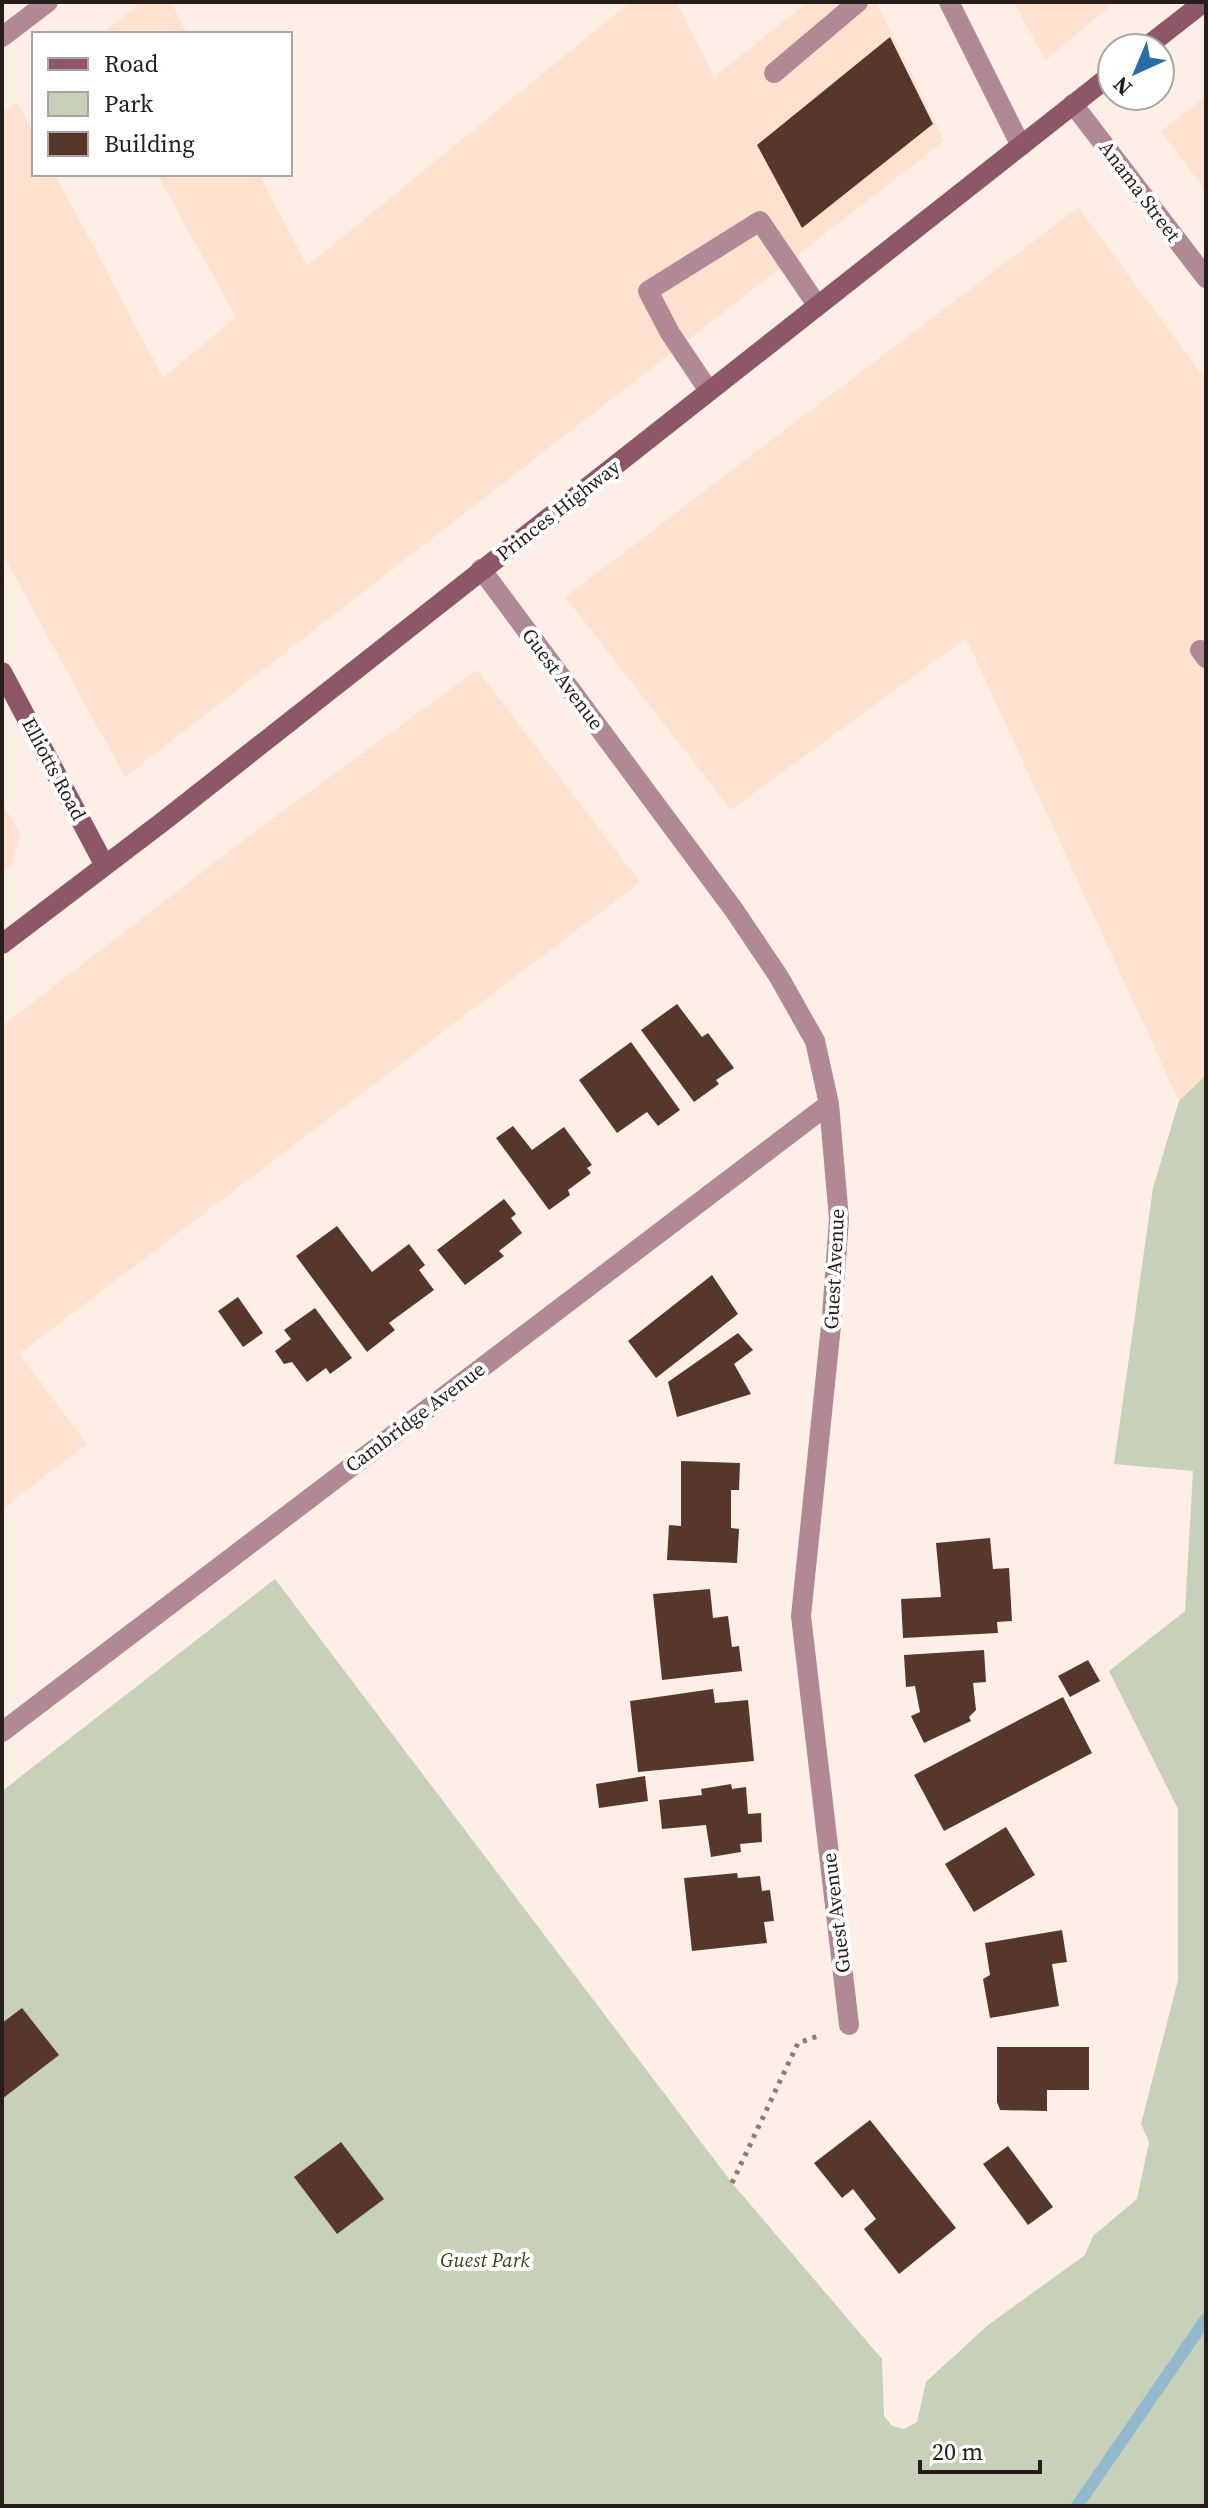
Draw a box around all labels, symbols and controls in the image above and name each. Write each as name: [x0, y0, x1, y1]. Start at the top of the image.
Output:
legend: [32, 32, 292, 176]
north arrow: [1096, 32, 1176, 112]
text: Road: [104, 47, 159, 80]
text: N: [1106, 70, 1138, 103]
text: Park: [104, 87, 154, 120]
text: Building: [104, 127, 195, 160]
street label: Anama Street: [1093, 135, 1188, 248]
street label: Princes Highway: [490, 452, 626, 567]
street label: Guest Avenue: [515, 622, 611, 736]
street label: Elliotts Road: [15, 713, 93, 826]
street label: Guest Avenue: [817, 1208, 851, 1330]
street label: Cambridge Avenue: [339, 1355, 491, 1479]
street label: Guest Avenue: [815, 1851, 857, 1975]
park label: Guest Park: [440, 2246, 530, 2274]
scale bar: [920, 2424, 1040, 2474]
text: 20 m: [932, 2435, 983, 2468]

